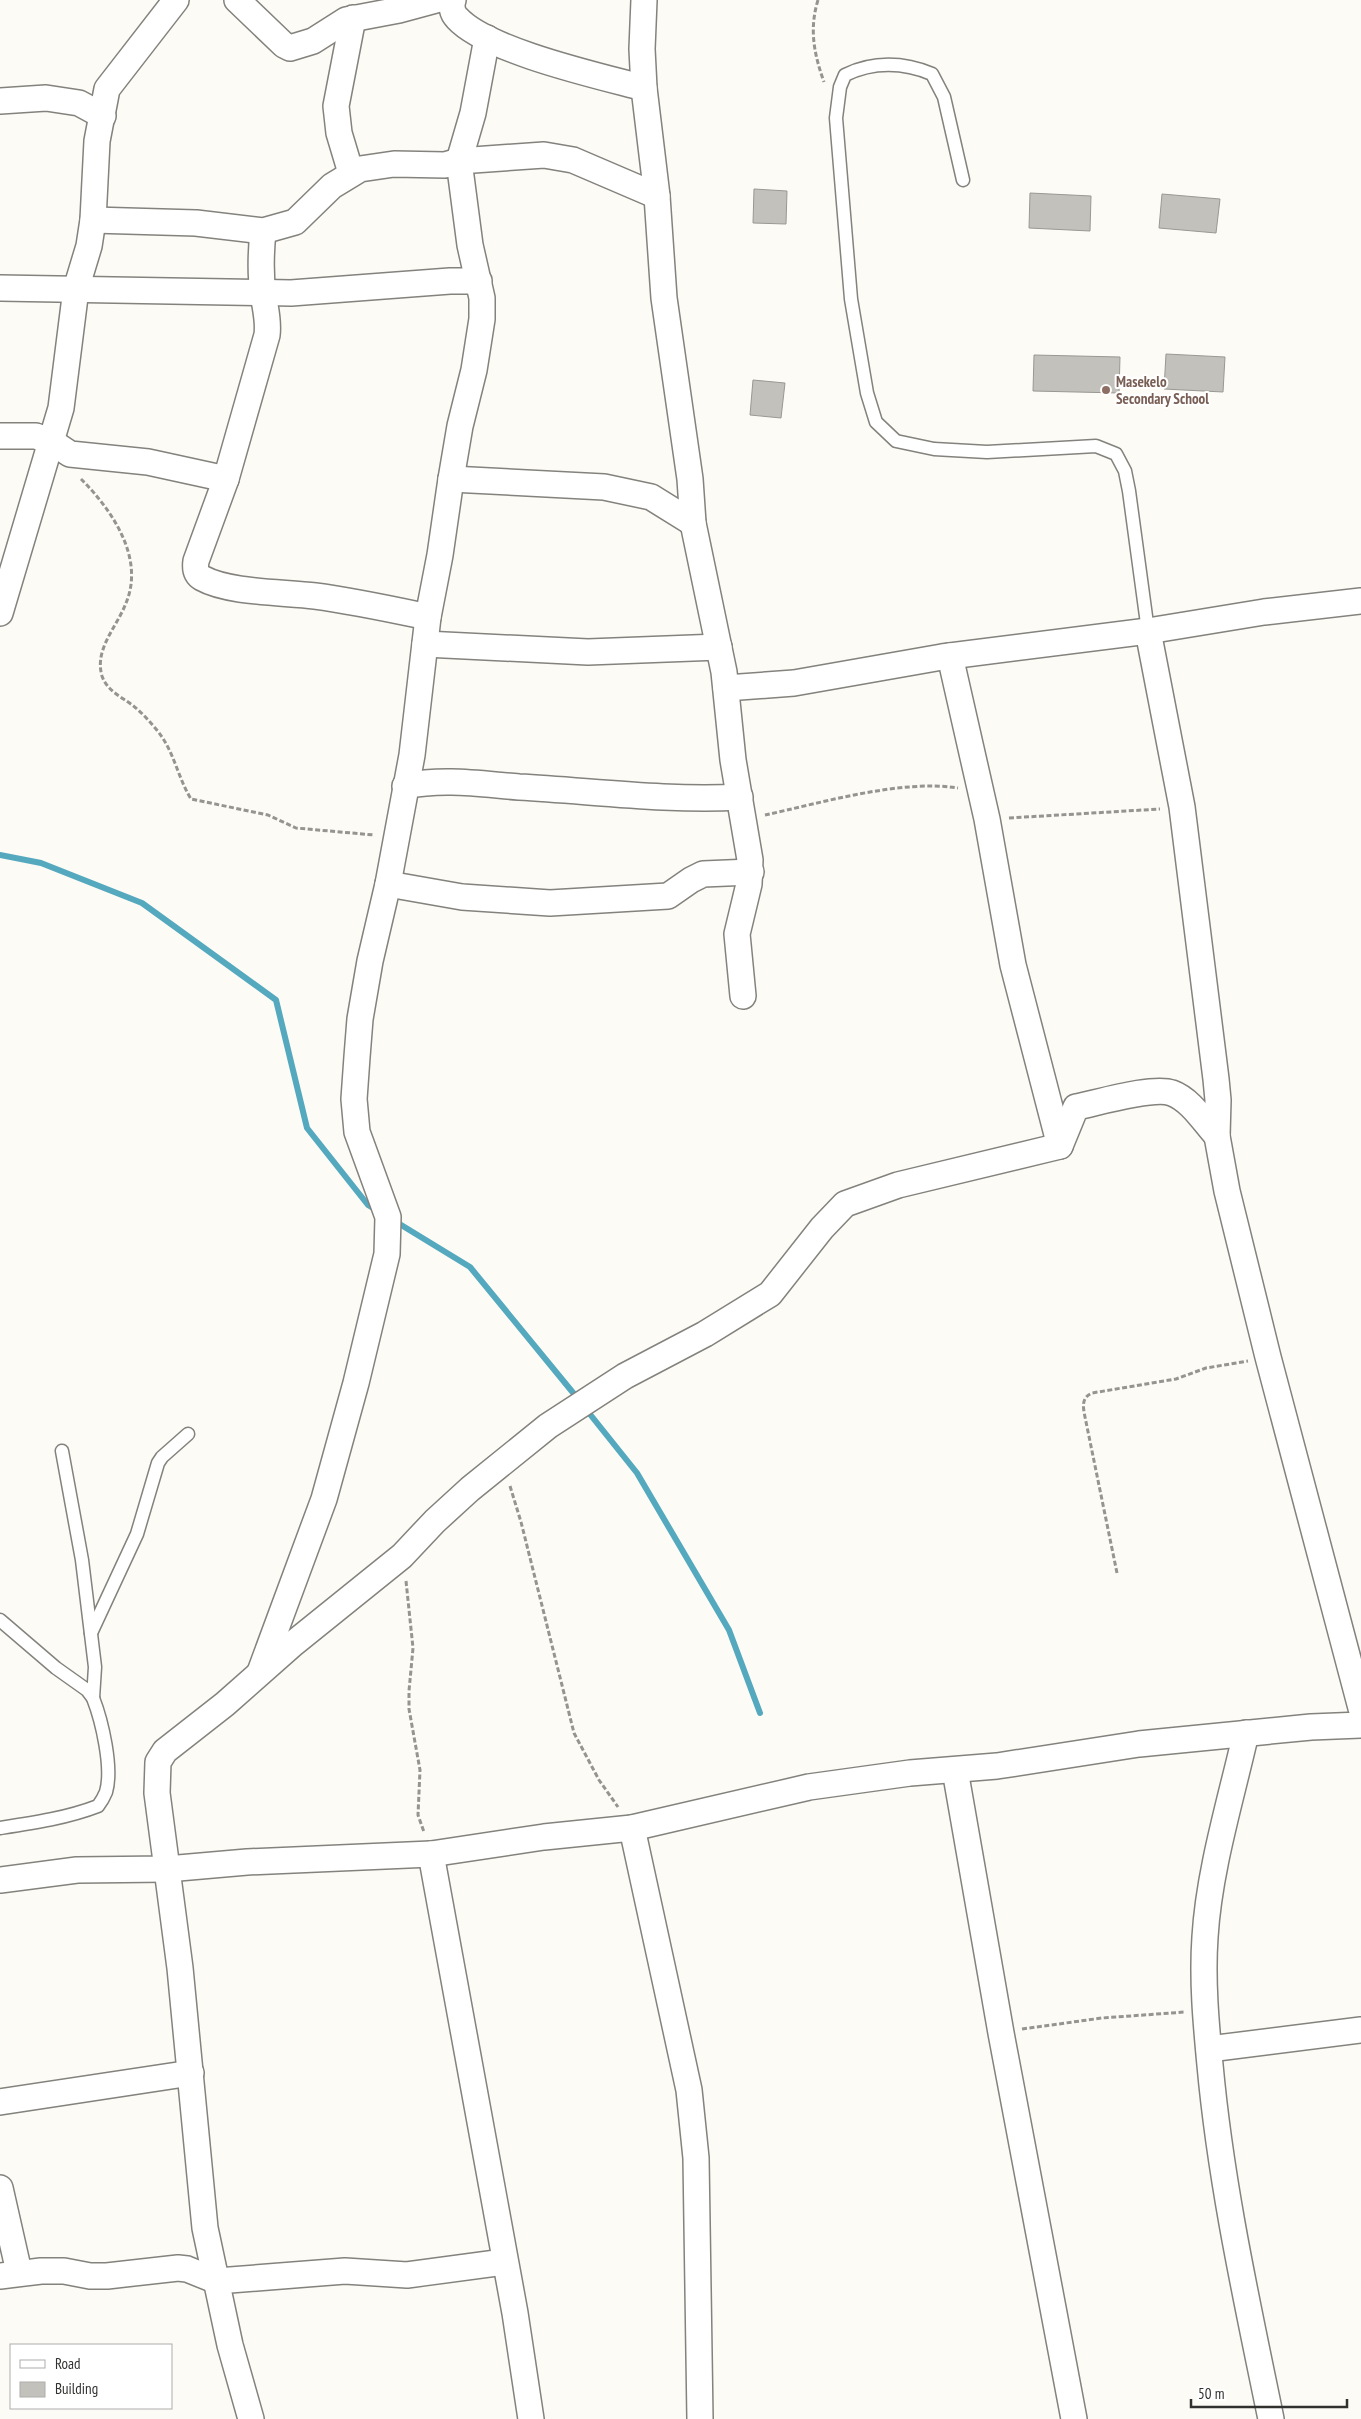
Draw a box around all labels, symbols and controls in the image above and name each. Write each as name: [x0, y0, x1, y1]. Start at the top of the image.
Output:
place label: Masekelo Secondary School: [1116, 372, 1209, 408]
marker: Masekelo Secondary School: [1100, 384, 1112, 396]
legend: [10, 2344, 172, 2409]
text: Road: [55, 2354, 81, 2373]
scale bar: [1191, 2376, 1347, 2408]
text: Building: [55, 2379, 98, 2398]
text: 50 m: [1198, 2384, 1224, 2403]

